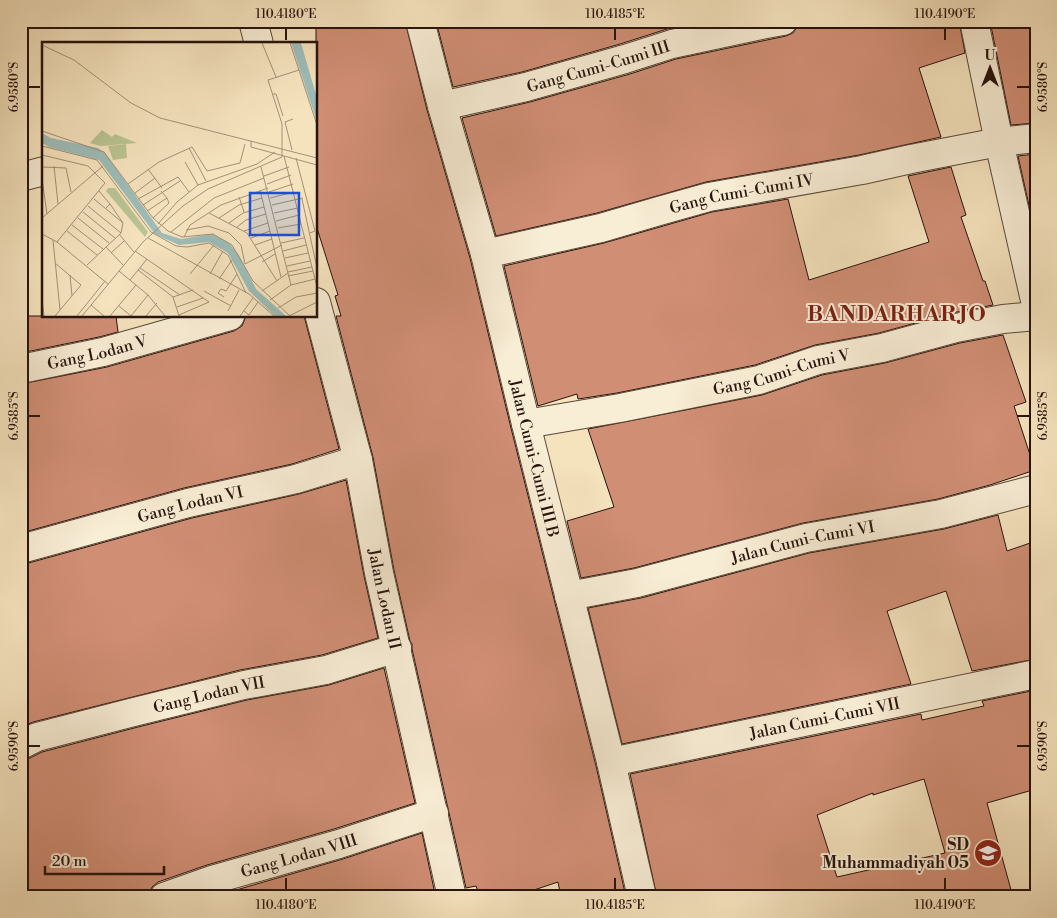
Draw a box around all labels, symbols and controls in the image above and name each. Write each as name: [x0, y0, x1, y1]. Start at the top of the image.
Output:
text: 110.4180°E: [255, 7, 317, 22]
text: 110.4185°E: [585, 7, 645, 22]
text: 110.4190°E: [915, 7, 975, 22]
street label: Gang Cumi-Cumi III: [524, 36, 672, 97]
inset map: [42, 42, 318, 318]
north arrow: [964, 42, 1014, 92]
text: U: [985, 47, 996, 65]
text: 6.9580°S: [7, 62, 22, 112]
text: 6.9580°S: [1036, 62, 1051, 112]
street label: Gang Cumi-Cumi IV: [667, 170, 816, 219]
district label: BANDARHARJO: [807, 302, 987, 328]
street label: Gang Lodan V: [46, 331, 150, 374]
street label: Gang Cumi-Cumi V: [711, 345, 852, 400]
street label: Jalan Cumi-Cumi III B: [504, 376, 563, 539]
text: 6.9585°S: [7, 391, 22, 441]
text: 6.9585°S: [1036, 391, 1051, 441]
street label: Gang Lodan VI: [135, 482, 245, 527]
street label: Jalan Cumi-Cumi VI: [728, 517, 876, 569]
street label: Jalan Lodan II: [364, 546, 405, 651]
street label: Gang Lodan VII: [151, 672, 266, 718]
street label: Jalan Cumi-Cumi VII: [747, 693, 902, 744]
text: 6.9590°S: [7, 721, 22, 771]
text: 6.9590°S: [1036, 721, 1051, 771]
street label: Gang Lodan VIII: [238, 830, 360, 882]
place label: SD Muhammadiyah 05: [822, 835, 969, 873]
school or university icon: SD Muhammadiyah 05: [973, 838, 1003, 868]
scale bar: [45, 843, 164, 875]
text: 20 m: [52, 852, 87, 871]
text: 110.4180°E: [255, 898, 317, 913]
text: 110.4185°E: [585, 898, 645, 913]
text: 110.4190°E: [915, 898, 975, 913]

